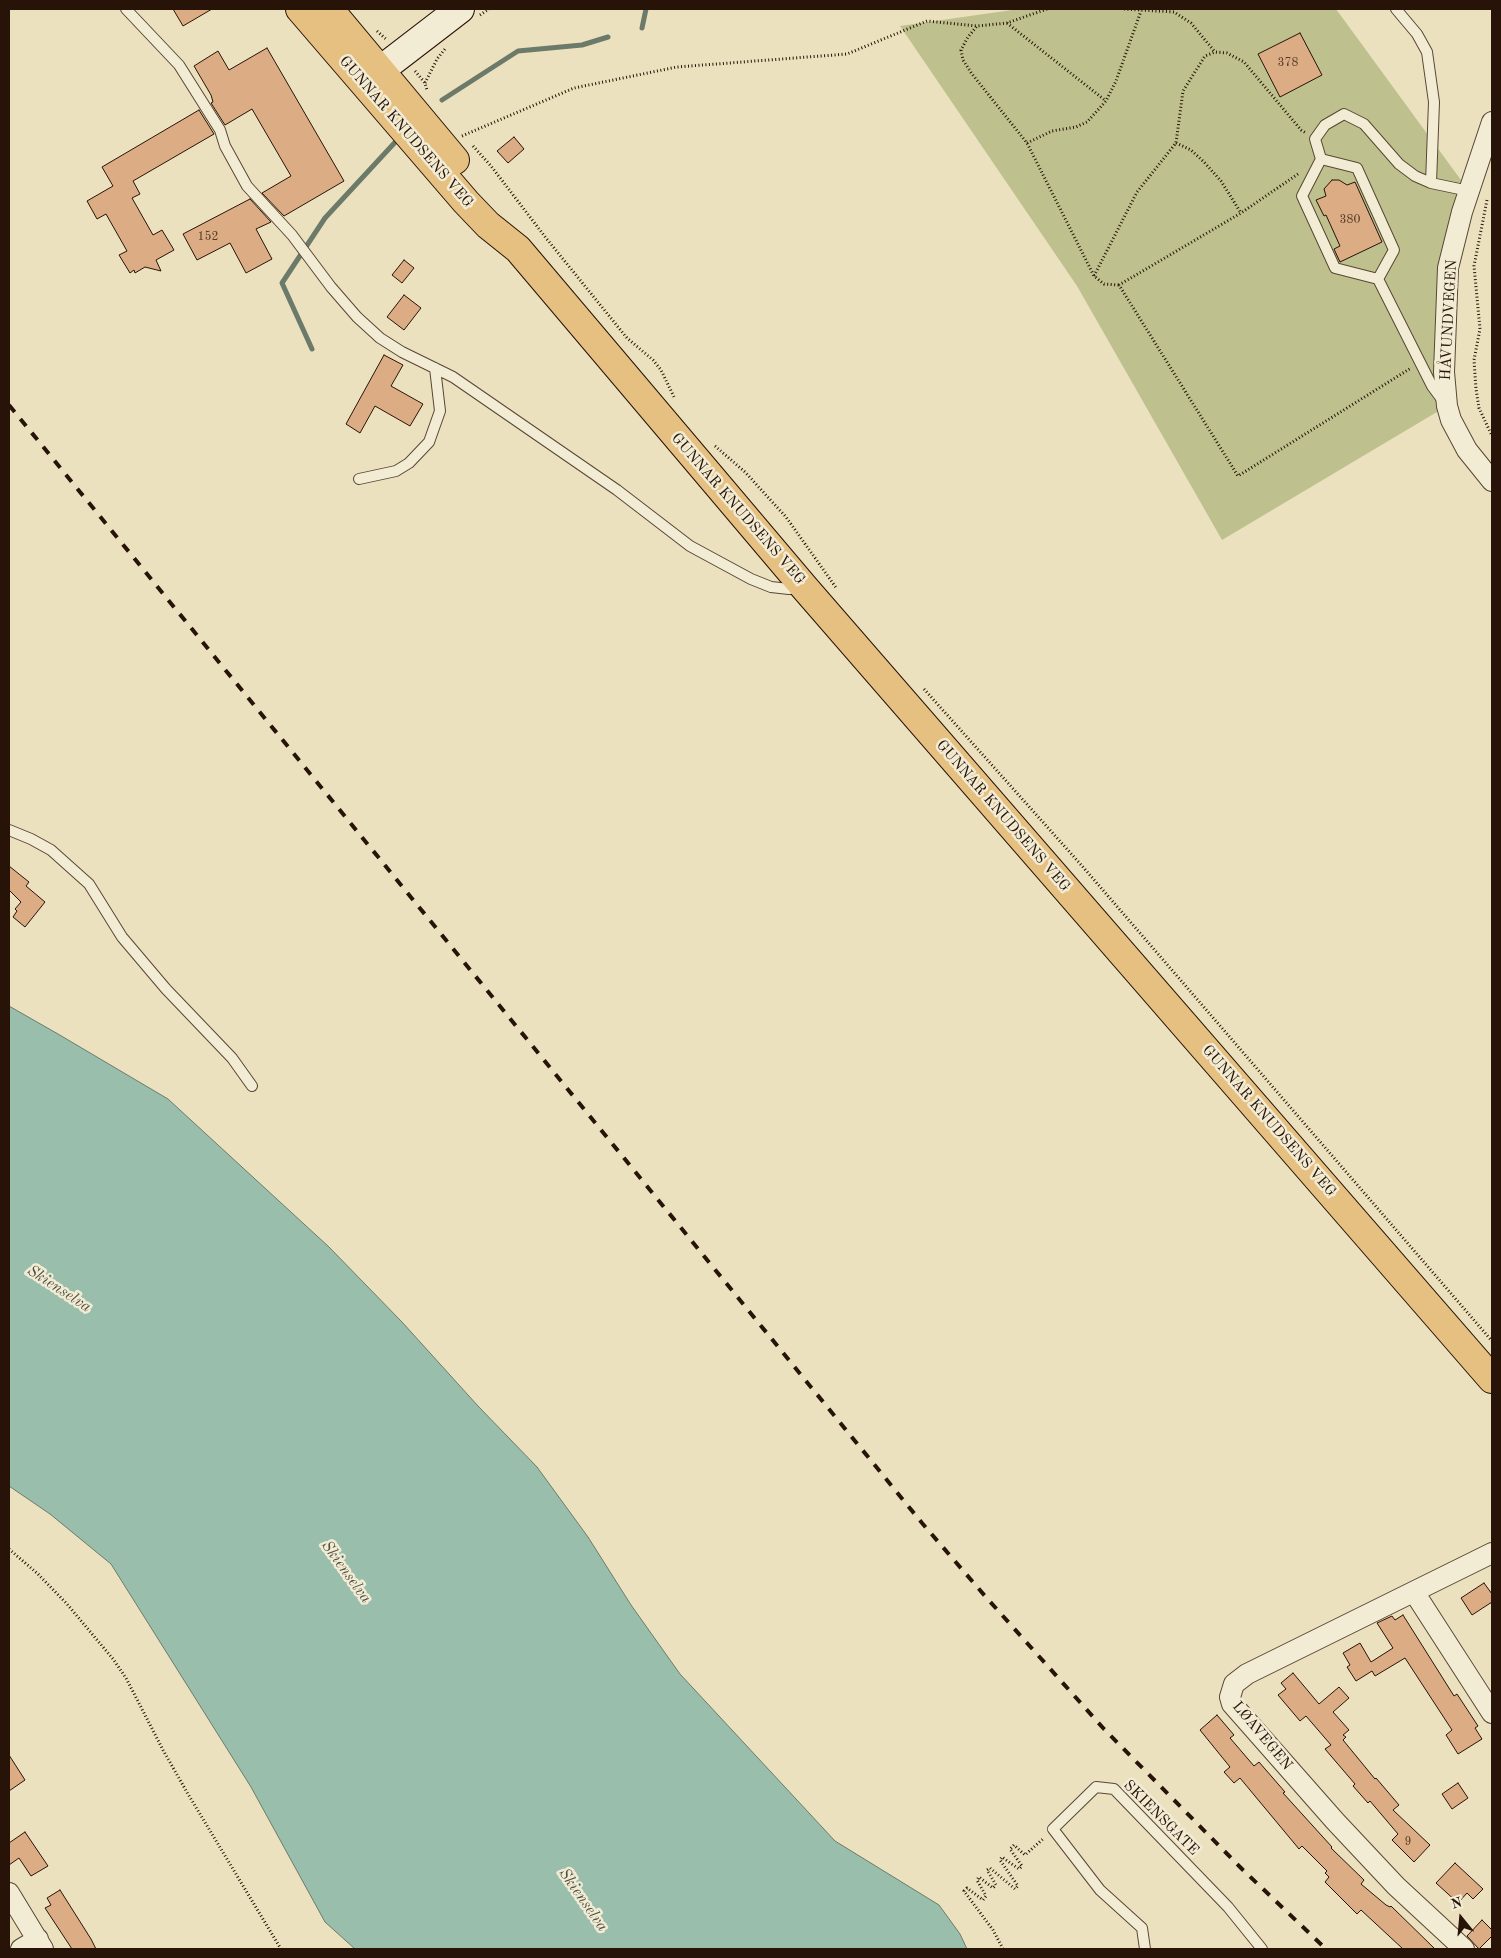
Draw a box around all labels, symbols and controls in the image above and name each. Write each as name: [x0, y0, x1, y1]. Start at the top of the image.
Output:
street label: GUNNAR KNUDSENS VEG: [335, 52, 477, 212]
house number: 378: [1278, 56, 1298, 70]
house number: 380: [1340, 213, 1360, 227]
house number: 152: [198, 230, 218, 244]
street label: HÅVUNDVEGEN: [1437, 259, 1461, 381]
street label: GUNNAR KNUDSENS VEG: [667, 429, 809, 589]
street label: GUNNAR KNUDSENS VEG: [932, 736, 1074, 896]
street label: GUNNAR KNUDSENS VEG: [1198, 1041, 1340, 1201]
water label: Skienselva: [23, 1261, 95, 1317]
water label: Skienselva: [317, 1537, 375, 1607]
street label: LØAVEGEN: [1228, 1698, 1296, 1774]
street label: SKIENSGATE: [1120, 1777, 1202, 1859]
house number: 9: [1405, 1835, 1411, 1849]
water label: Skienselva: [554, 1865, 612, 1935]
north arrow: [1436, 1893, 1486, 1943]
text: N: [1449, 1895, 1464, 1912]

